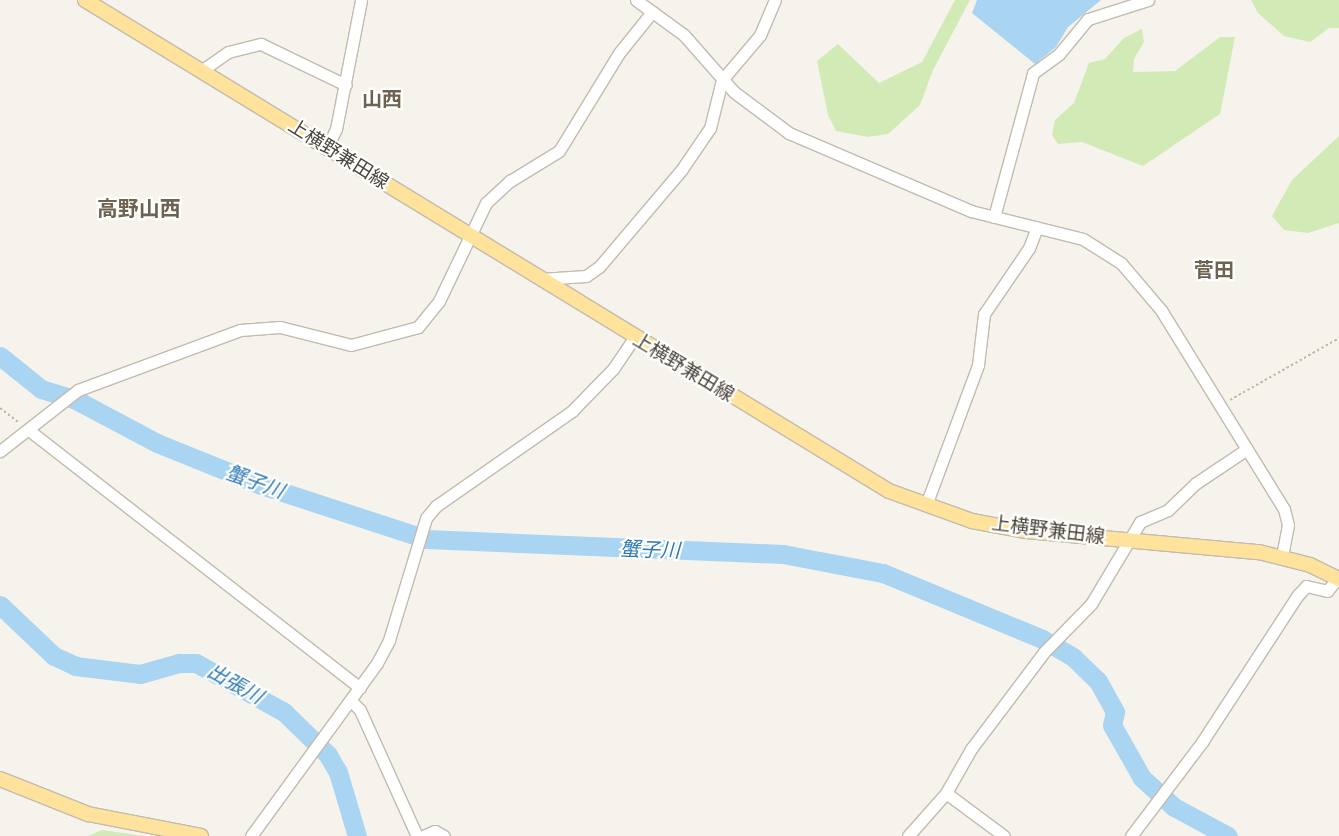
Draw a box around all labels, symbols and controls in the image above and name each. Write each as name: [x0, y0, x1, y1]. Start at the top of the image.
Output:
district label: 山西: [362, 87, 402, 111]
street label: 上横野兼田線: [284, 115, 392, 195]
district label: 高野山西: [97, 196, 181, 222]
district label: 菅田: [1194, 258, 1234, 282]
street label: 上横野兼田線: [628, 329, 738, 407]
water label: 蟹子川: [223, 460, 287, 504]
street label: 上横野兼田線: [990, 513, 1106, 549]
water label: 蟹子川: [620, 537, 680, 563]
water label: 出張川: [203, 659, 267, 709]

